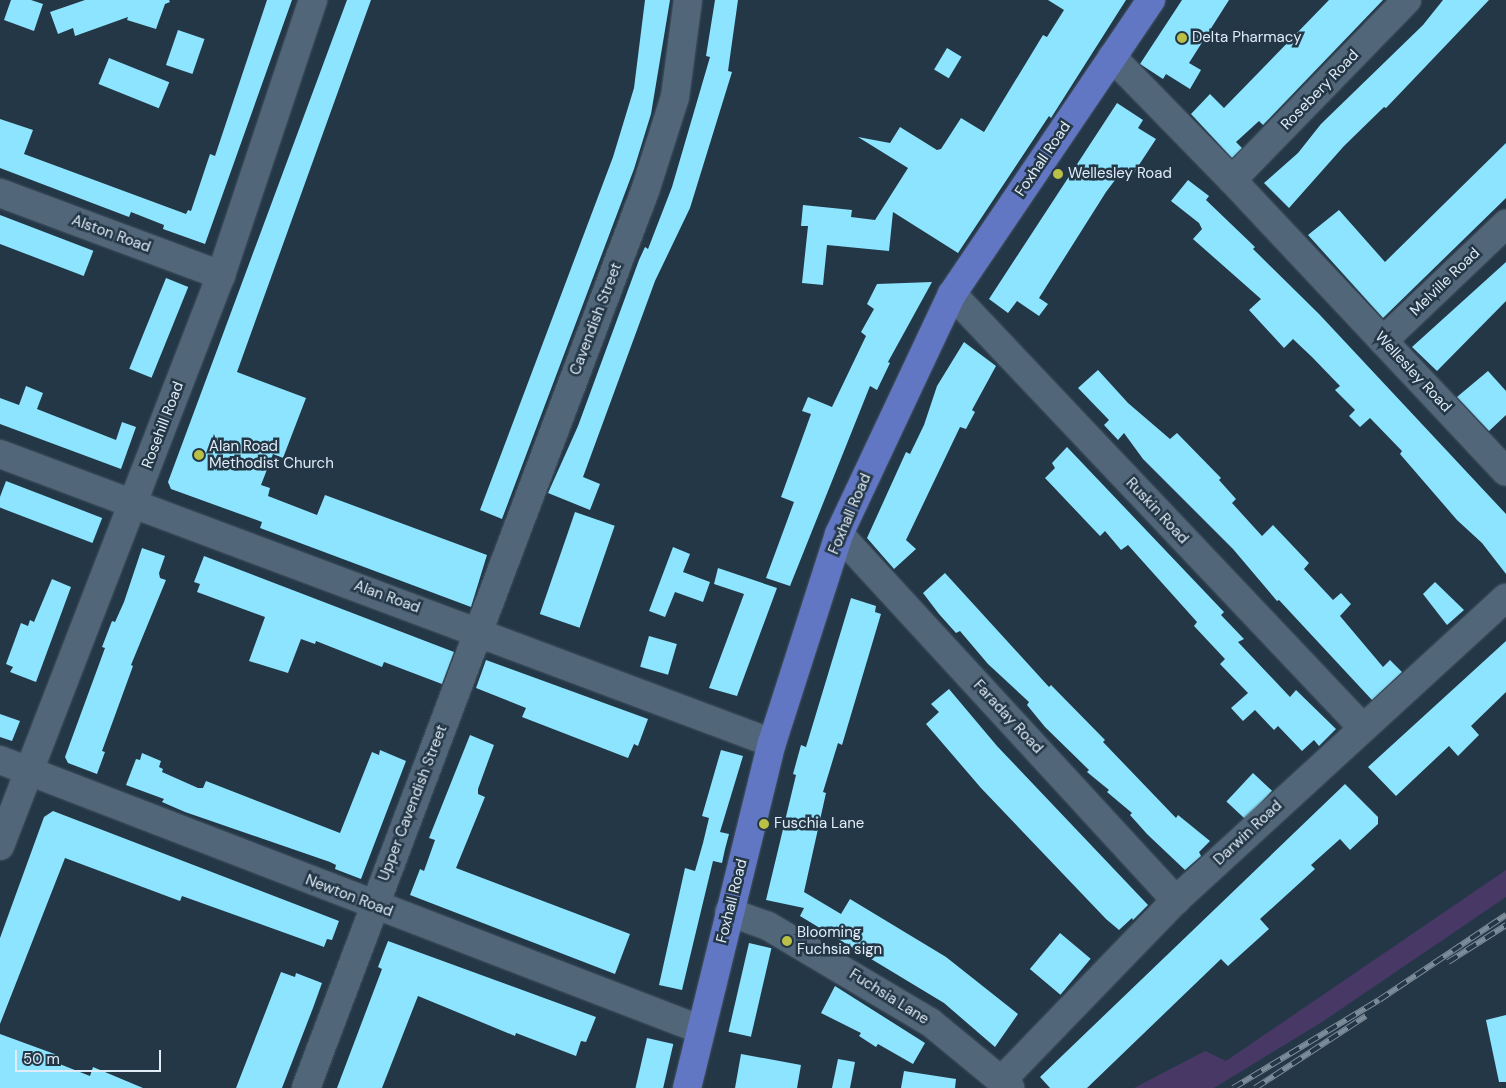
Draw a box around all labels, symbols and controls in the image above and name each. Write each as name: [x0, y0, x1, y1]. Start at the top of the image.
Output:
place label: Delta Pharmacy: [1192, 29, 1302, 47]
marker: Delta Pharmacy: [1176, 32, 1188, 44]
street label: Rosebery Road: [1277, 46, 1363, 134]
street label: Foxhall Road: [1011, 118, 1075, 200]
place label: Wellesley Road: [1068, 165, 1172, 183]
marker: Wellesley Road: [1052, 168, 1064, 180]
street label: Alston Road: [69, 211, 153, 257]
street label: Melville Road: [1406, 244, 1484, 320]
street label: Cavendish Street: [566, 260, 626, 378]
street label: Wellesley Road: [1371, 328, 1455, 416]
street label: Rosehill Road: [138, 379, 188, 471]
place label: Alan Road Methodist Church: [209, 437, 334, 472]
marker: Alan Road Methodist Church: [193, 449, 205, 461]
street label: Foxhall Road: [825, 471, 875, 557]
street label: Ruskin Road: [1122, 474, 1192, 548]
street label: Alan Road: [352, 577, 422, 617]
street label: Faraday Road: [969, 676, 1047, 758]
street label: Upper Cavendish Street: [375, 722, 451, 884]
street label: Darwin Road: [1210, 797, 1286, 869]
place label: Fuschia Lane: [774, 815, 864, 833]
marker: Fuschia Lane: [758, 818, 770, 830]
street label: Foxhall Road: [713, 857, 751, 945]
street label: Newton Road: [303, 871, 395, 921]
place label: Blooming Fuchsia sign: [797, 923, 882, 958]
marker: Blooming Fuchsia sign: [781, 935, 793, 947]
street label: Fuchsia Lane: [846, 965, 932, 1029]
scale bar: [18, 1040, 164, 1072]
text: 50 m: [23, 1049, 60, 1069]

